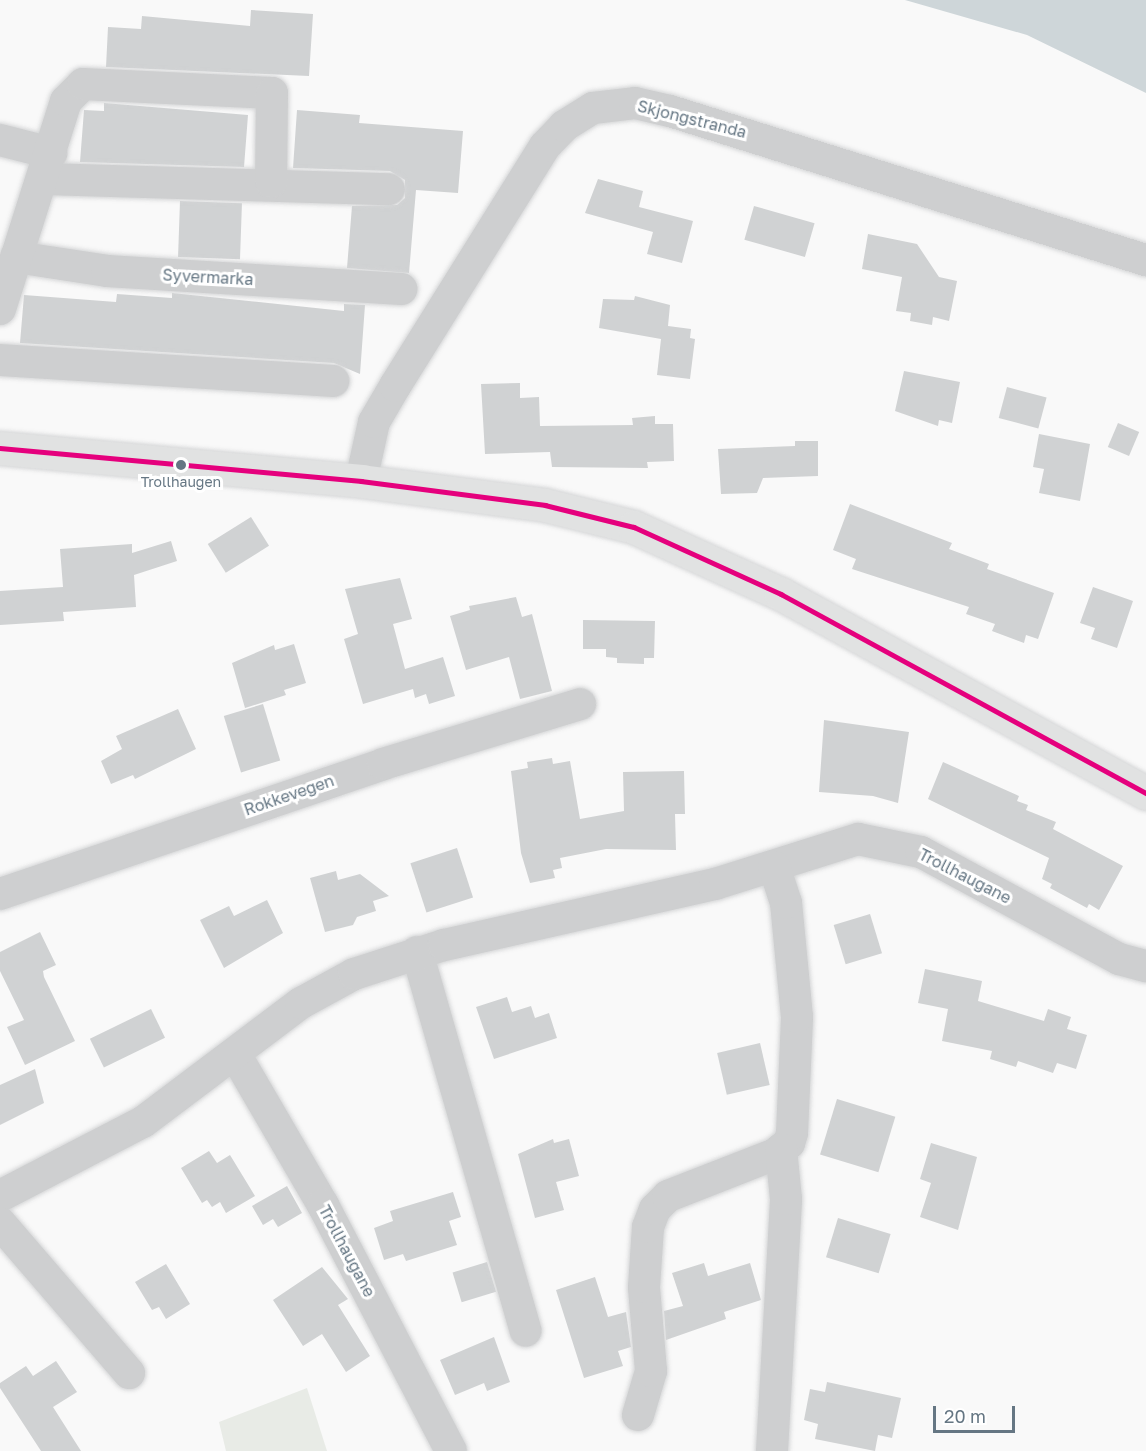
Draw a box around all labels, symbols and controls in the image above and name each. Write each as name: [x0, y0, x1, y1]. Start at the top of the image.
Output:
street label: Skjongstranda: [636, 96, 748, 142]
street label: Syvermarka: [162, 265, 254, 289]
marker: Trollhaugen: [175, 459, 187, 471]
place label: Trollhaugen: [141, 474, 221, 490]
street label: Rokkevegen: [241, 771, 337, 819]
street label: Trollhaugane: [916, 845, 1014, 907]
street label: Trollhaugane: [315, 1202, 379, 1300]
scale bar: [936, 1394, 1018, 1432]
text: 20 m: [944, 1405, 986, 1427]

